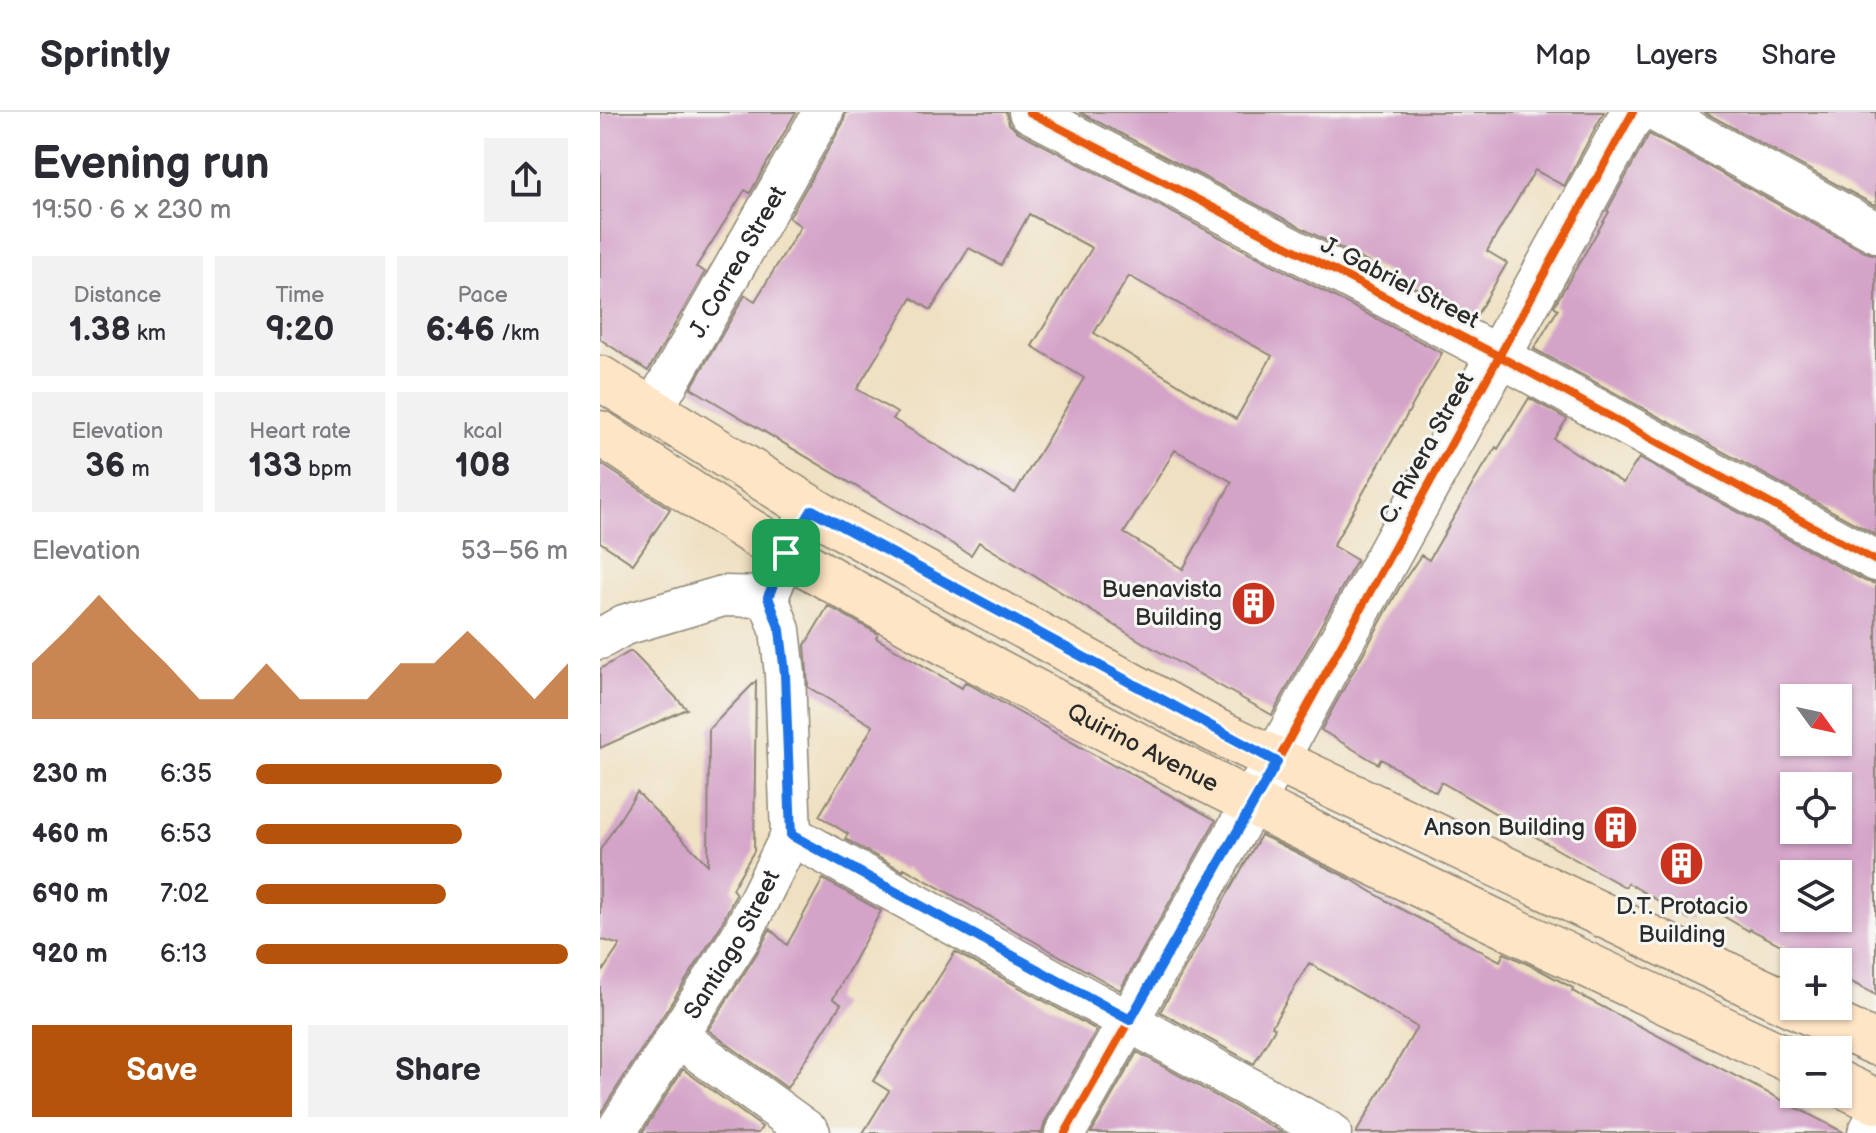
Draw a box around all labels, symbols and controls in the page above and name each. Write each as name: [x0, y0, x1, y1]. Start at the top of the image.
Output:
text: Sprintly: [40, 33, 170, 78]
text: Map: [1535, 39, 1591, 72]
text: Layers: [1635, 39, 1718, 72]
text: Share: [1762, 39, 1836, 72]
text: Evening run: [32, 138, 269, 191]
button: share: [484, 138, 568, 222]
street label: J. Correa Street: [683, 180, 793, 343]
text: 19:50 · 6 × 230 m: [32, 195, 231, 226]
street label: J. Gabriel Street: [1316, 230, 1484, 335]
text: Distance: [73, 282, 161, 309]
text: Time: [276, 282, 324, 309]
text: Pace: [458, 282, 508, 309]
text: 1.38: [69, 309, 131, 350]
text: 9:20: [265, 309, 335, 350]
text: 6:46: [426, 309, 495, 350]
text: km: [131, 320, 166, 347]
text: /km: [495, 320, 540, 347]
street label: C. Rivera Street: [1373, 367, 1480, 529]
text: Elevation: [71, 418, 163, 445]
text: Heart rate: [249, 418, 351, 445]
text: kcal: [463, 418, 502, 445]
text: 36: [85, 445, 125, 486]
text: 133: [248, 445, 302, 486]
text: 108: [455, 445, 511, 486]
text: m: [125, 456, 150, 483]
text: bpm: [302, 456, 352, 483]
pin: [752, 519, 820, 587]
icon: arrive: [764, 531, 808, 575]
text: Elevation: [32, 536, 140, 567]
text: 53–56 m: [461, 536, 568, 567]
place label: Buenavista Building: [1102, 575, 1222, 632]
building icon: Buenavista Building: [1229, 579, 1277, 627]
north arrow: [1780, 684, 1852, 756]
map controls: [1780, 684, 1852, 1108]
street label: Quirino Avenue: [1062, 697, 1223, 799]
text: 230 m: [32, 759, 108, 790]
text: 6:35: [160, 759, 212, 790]
button: locate: [1780, 772, 1852, 844]
building icon: Anson Building: [1592, 803, 1640, 851]
place label: Anson Building: [1424, 813, 1585, 842]
text: 460 m: [32, 819, 108, 850]
text: 6:53: [160, 819, 212, 850]
building icon: D.T. Protacio Building: [1658, 840, 1706, 888]
button: layers: [1780, 860, 1852, 932]
street label: Santiago Street: [678, 865, 787, 1025]
text: 690 m: [32, 879, 108, 910]
text: 7:02: [160, 879, 209, 910]
place label: D.T. Protacio Building: [1616, 892, 1748, 949]
text: 920 m: [32, 939, 108, 970]
text: 6:13: [160, 939, 207, 970]
button: +: [1780, 948, 1852, 1020]
button: Save: [32, 1025, 292, 1117]
button: Share: [308, 1025, 568, 1117]
button: −: [1780, 1036, 1852, 1108]

